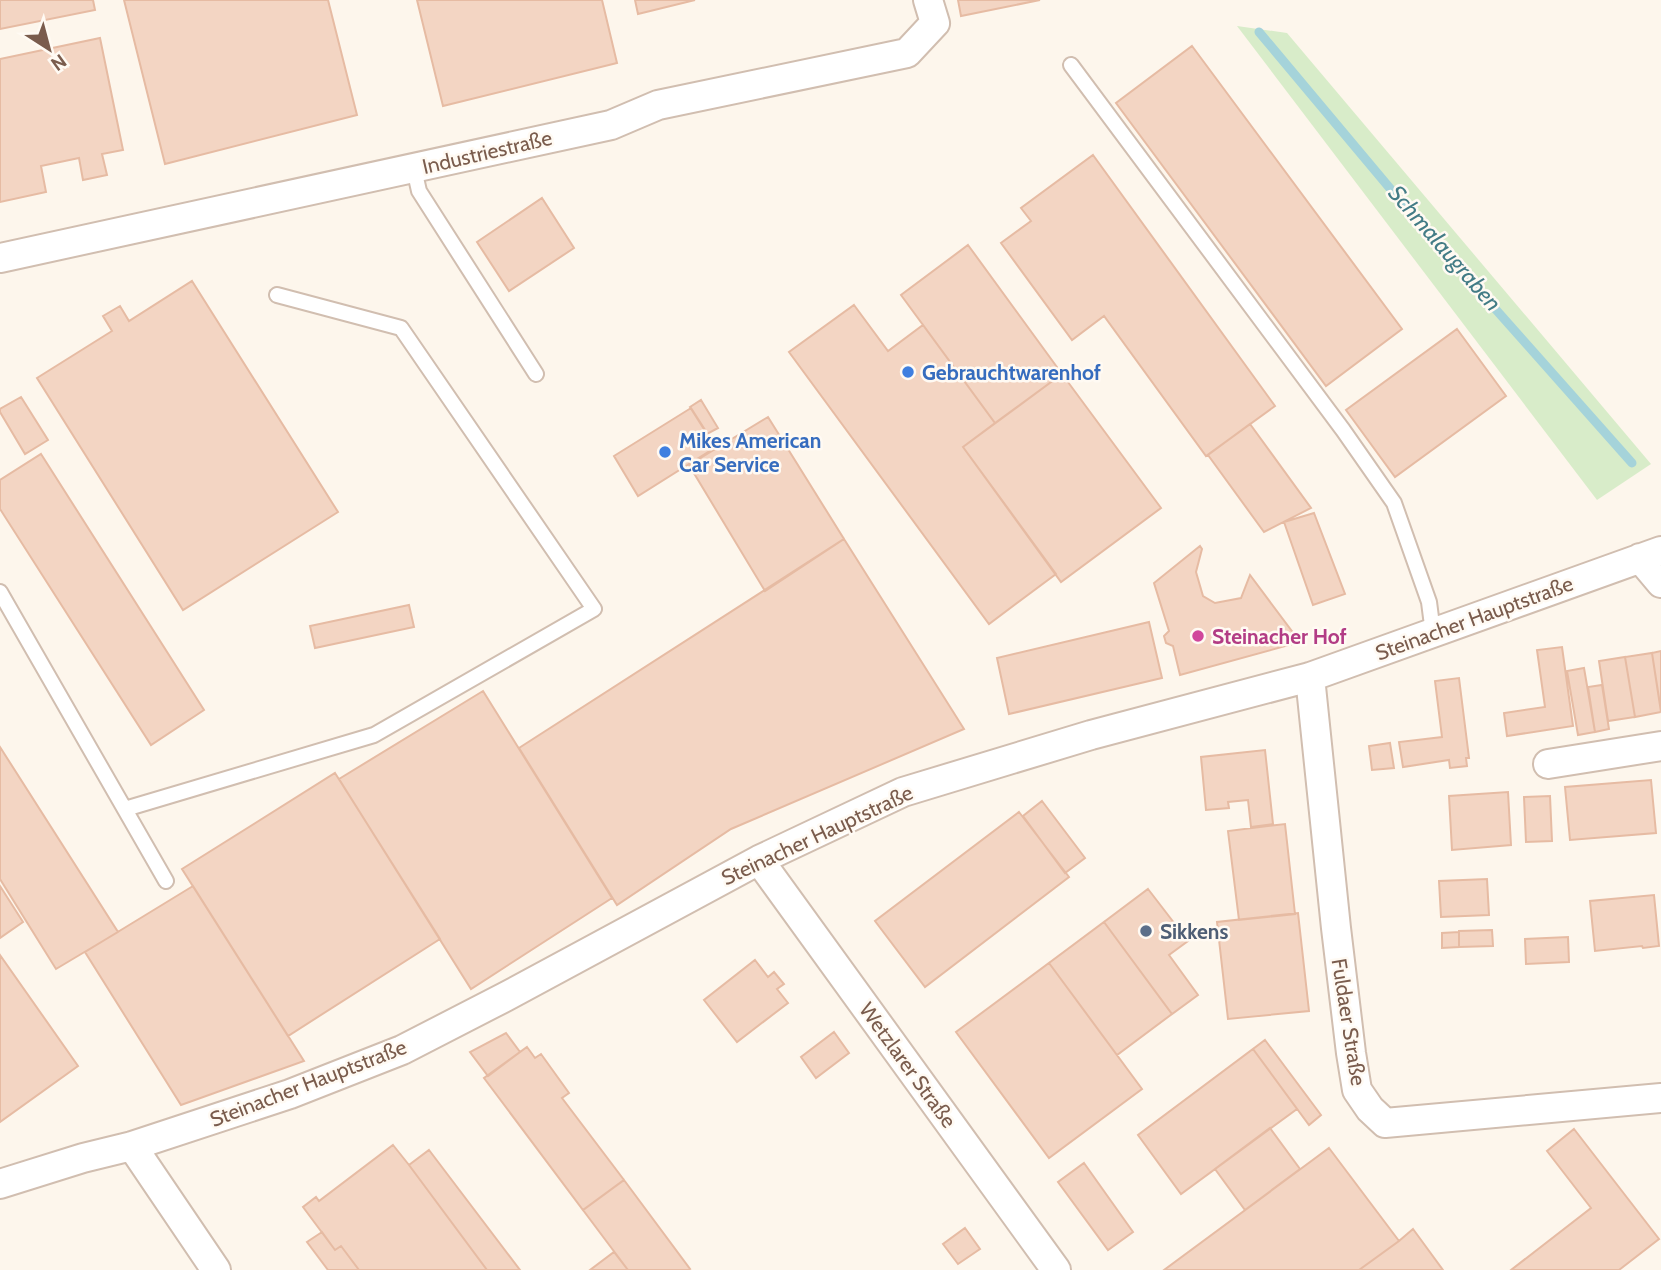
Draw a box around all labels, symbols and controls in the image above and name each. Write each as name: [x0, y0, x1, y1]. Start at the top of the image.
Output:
north arrow: [14, 14, 84, 84]
text: N: [47, 49, 71, 76]
street label: Industriestraße: [420, 125, 554, 179]
water label: Schmalaugraben: [1383, 179, 1507, 317]
place label: Gebrauchtwarenhof: [922, 360, 1101, 385]
marker: Gebrauchtwarenhof: [900, 364, 916, 380]
place label: Mikes American Car Service: [679, 428, 821, 477]
marker: Mikes American Car Service: [657, 444, 673, 460]
street label: Steinacher Hauptstraße: [1372, 571, 1576, 665]
place label: Steinacher Hof: [1212, 624, 1347, 649]
marker: Steinacher Hof: [1190, 628, 1206, 644]
street label: Steinacher Hauptstraße: [717, 780, 917, 890]
place label: Sikkens: [1160, 919, 1228, 944]
marker: Sikkens: [1138, 923, 1154, 939]
street label: Fuldaer Straße: [1327, 957, 1371, 1088]
street label: Wetzlarer Straße: [854, 998, 962, 1133]
street label: Steinacher Hauptstraße: [206, 1034, 410, 1132]

